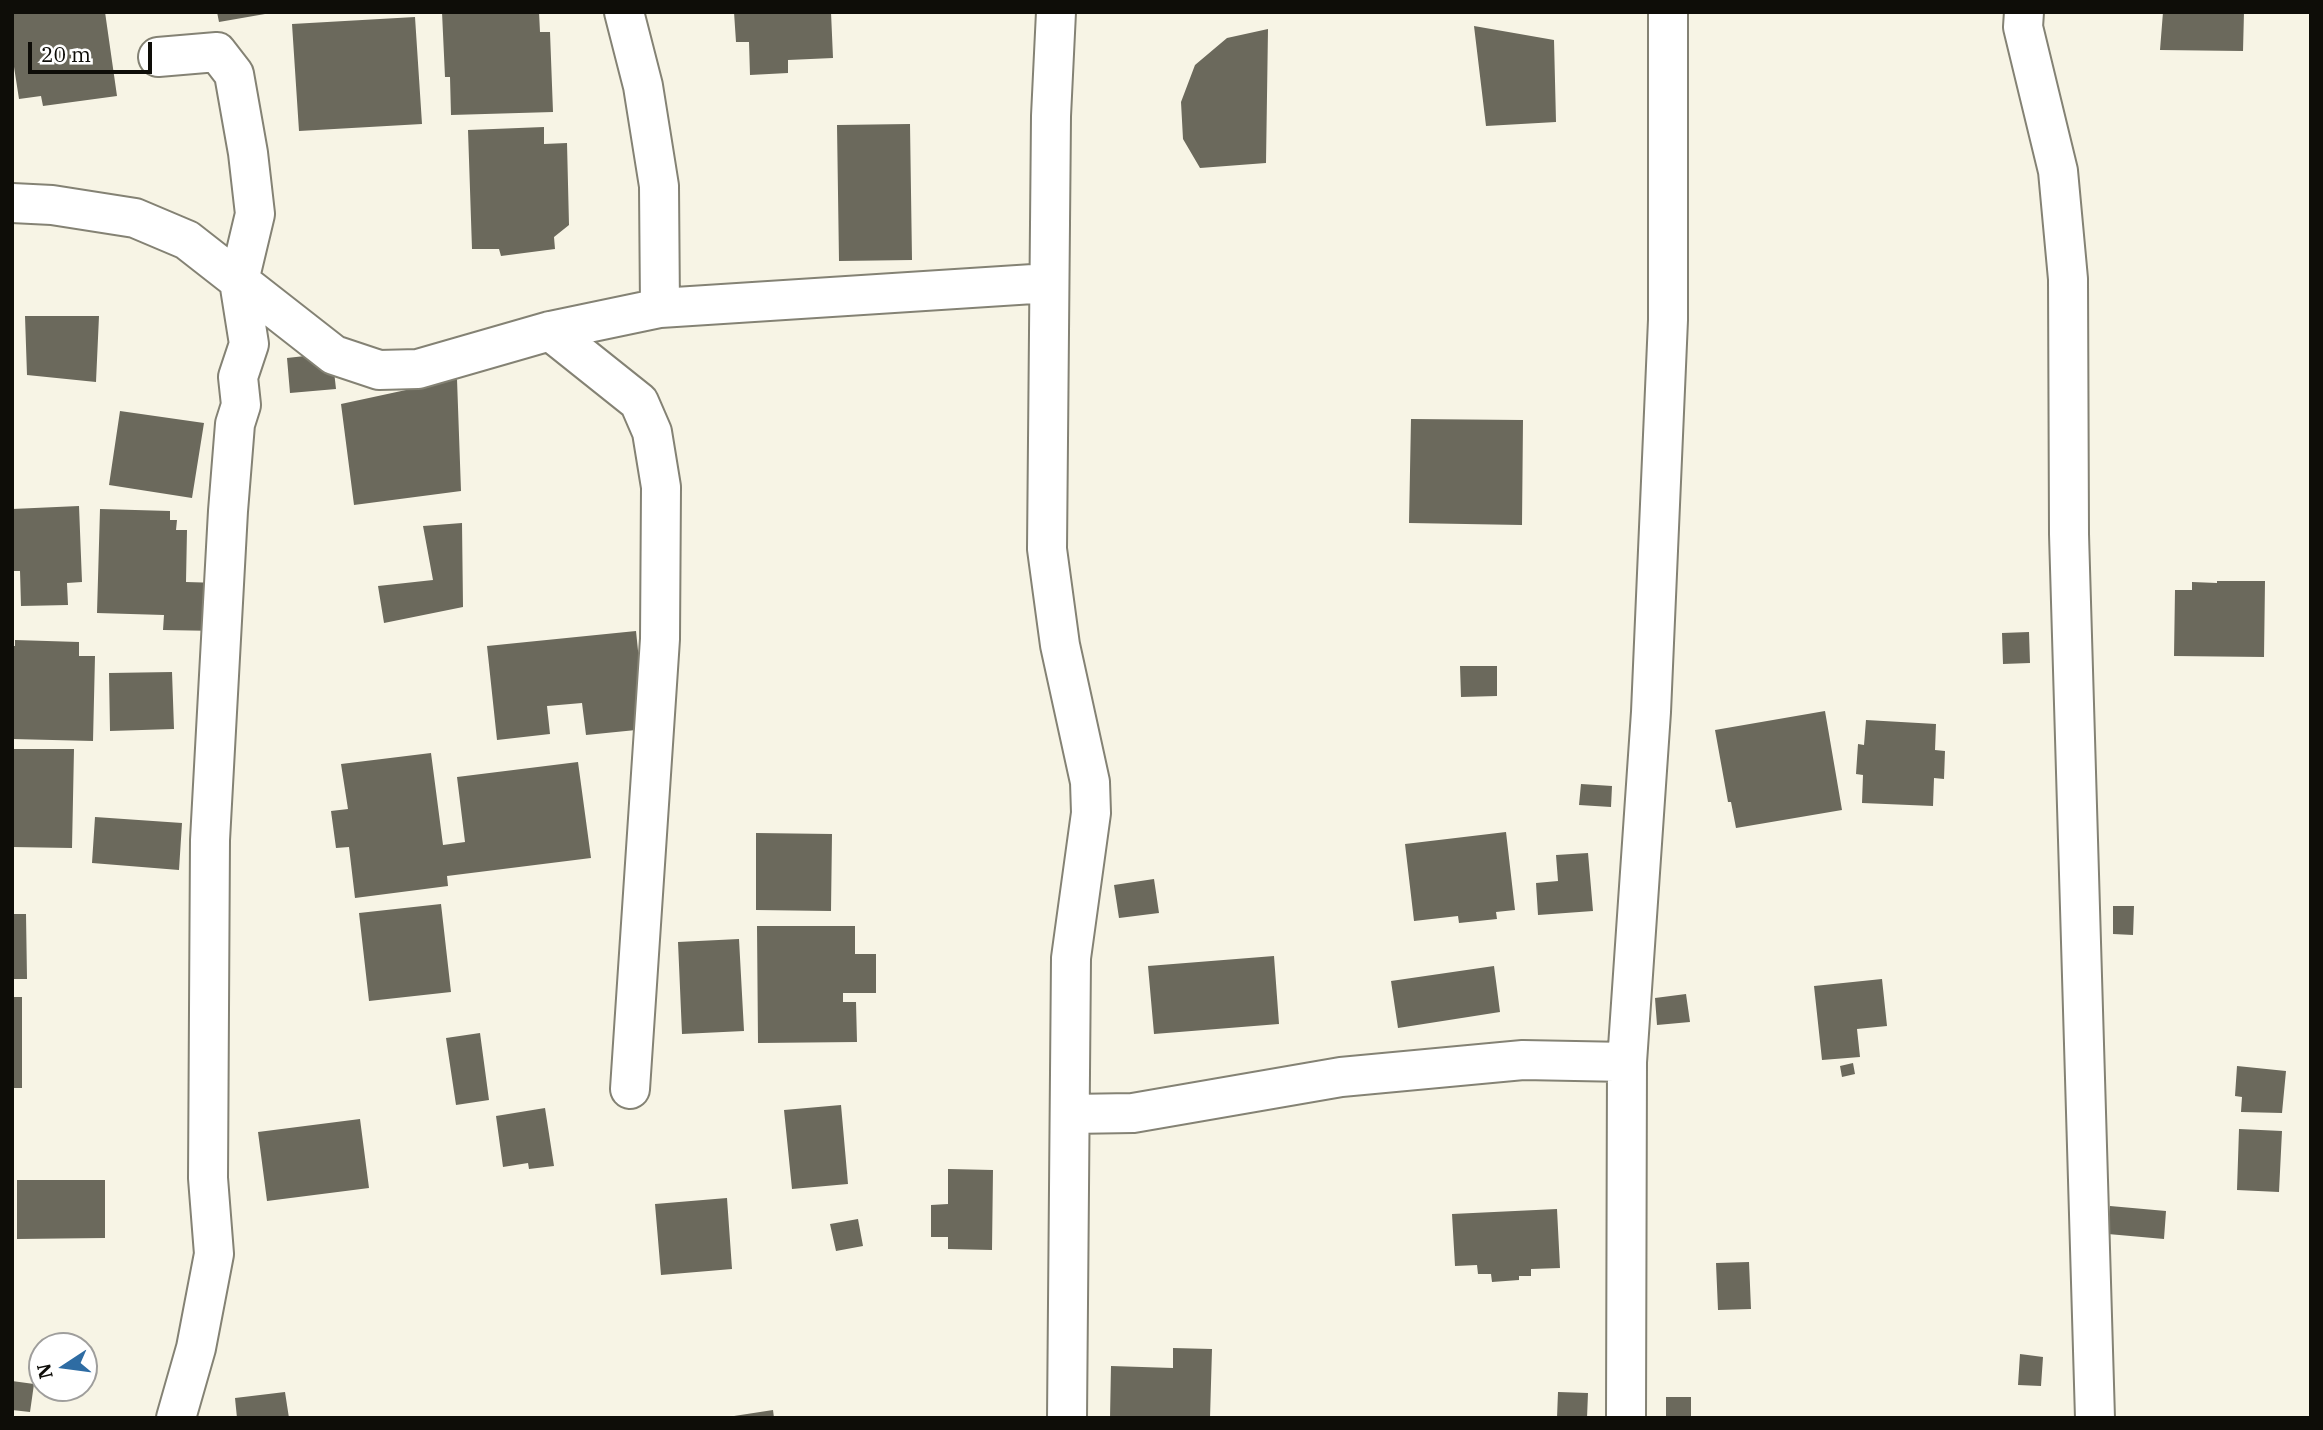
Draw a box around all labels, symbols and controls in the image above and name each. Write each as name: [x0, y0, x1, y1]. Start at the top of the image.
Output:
scale bar: [32, 28, 156, 72]
text: 20 m: [41, 40, 91, 68]
north arrow: [28, 1332, 98, 1402]
text: N: [31, 1361, 58, 1381]

